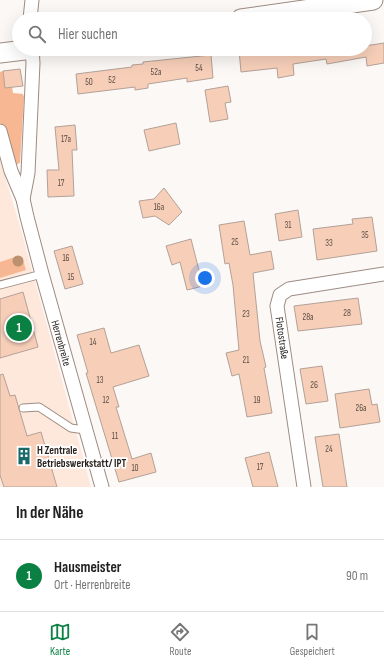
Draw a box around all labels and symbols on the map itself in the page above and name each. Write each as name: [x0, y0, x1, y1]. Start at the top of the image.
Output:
house number: 54: [195, 63, 203, 74]
house number: 52a: [151, 67, 161, 78]
house number: 52: [108, 75, 116, 86]
house number: 50: [85, 77, 93, 88]
house number: 17a: [61, 134, 71, 145]
house number: 17: [58, 178, 65, 189]
house number: 16a: [154, 202, 164, 213]
house number: 31: [285, 220, 292, 231]
house number: 35: [361, 230, 369, 241]
house number: 25: [231, 237, 239, 248]
house number: 33: [325, 238, 333, 249]
house number: 16: [62, 253, 70, 264]
your location: [195, 268, 215, 288]
house number: 15: [68, 272, 75, 283]
house number: 28: [343, 308, 351, 319]
house number: 23: [242, 309, 250, 320]
house number: 28a: [302, 312, 314, 323]
pin: 1: [6, 313, 32, 343]
street label: Flotostraße: [273, 316, 291, 360]
street label: Herrenbreite: [49, 319, 74, 367]
house number: 14: [90, 337, 97, 348]
house number: 21: [243, 355, 250, 366]
house number: 13: [97, 375, 104, 386]
house number: 26: [310, 380, 318, 391]
house number: 12: [103, 395, 110, 406]
house number: 19: [253, 395, 261, 406]
house number: 26a: [355, 403, 367, 414]
house number: 11: [112, 431, 119, 442]
place label: H Zentrale Betriebswerkstatt/ IPT: [37, 444, 127, 470]
house number: 24: [325, 444, 333, 455]
building icon: H Zentrale Betriebswerkstatt/ IPT: [14, 446, 34, 466]
house number: 17: [257, 462, 264, 473]
house number: 10: [131, 463, 139, 474]

